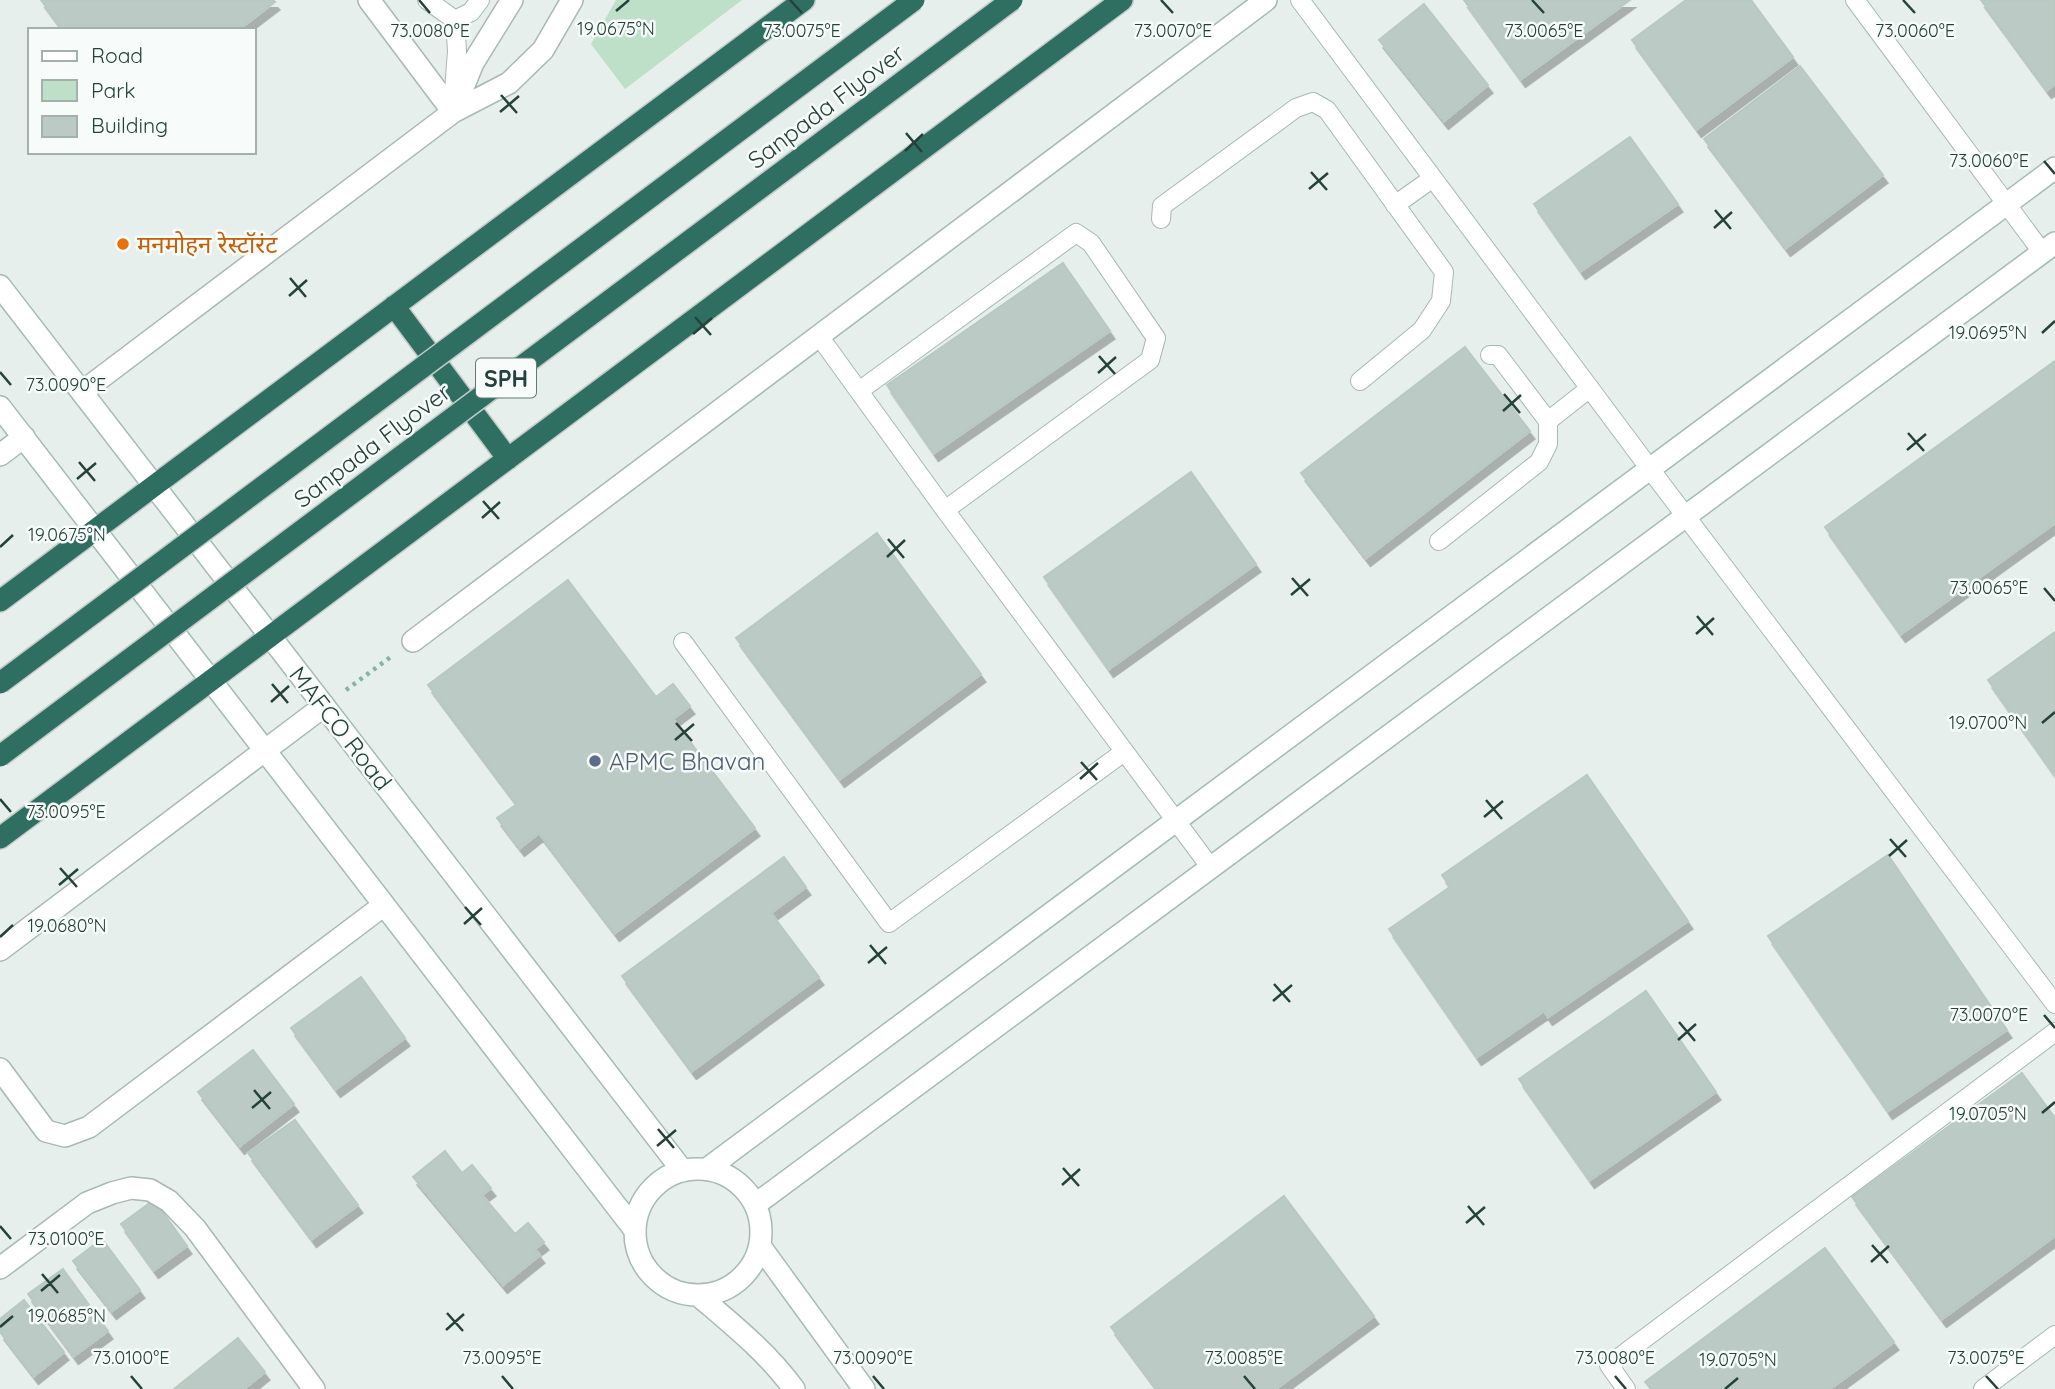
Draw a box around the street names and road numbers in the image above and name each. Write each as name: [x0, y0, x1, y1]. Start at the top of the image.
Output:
street label: Sanpada Flyover: [742, 37, 910, 175]
road number: SPH: [476, 358, 536, 398]
street label: Sanpada Flyover: [288, 376, 456, 514]
street label: MAFCO Road: [283, 660, 399, 796]

